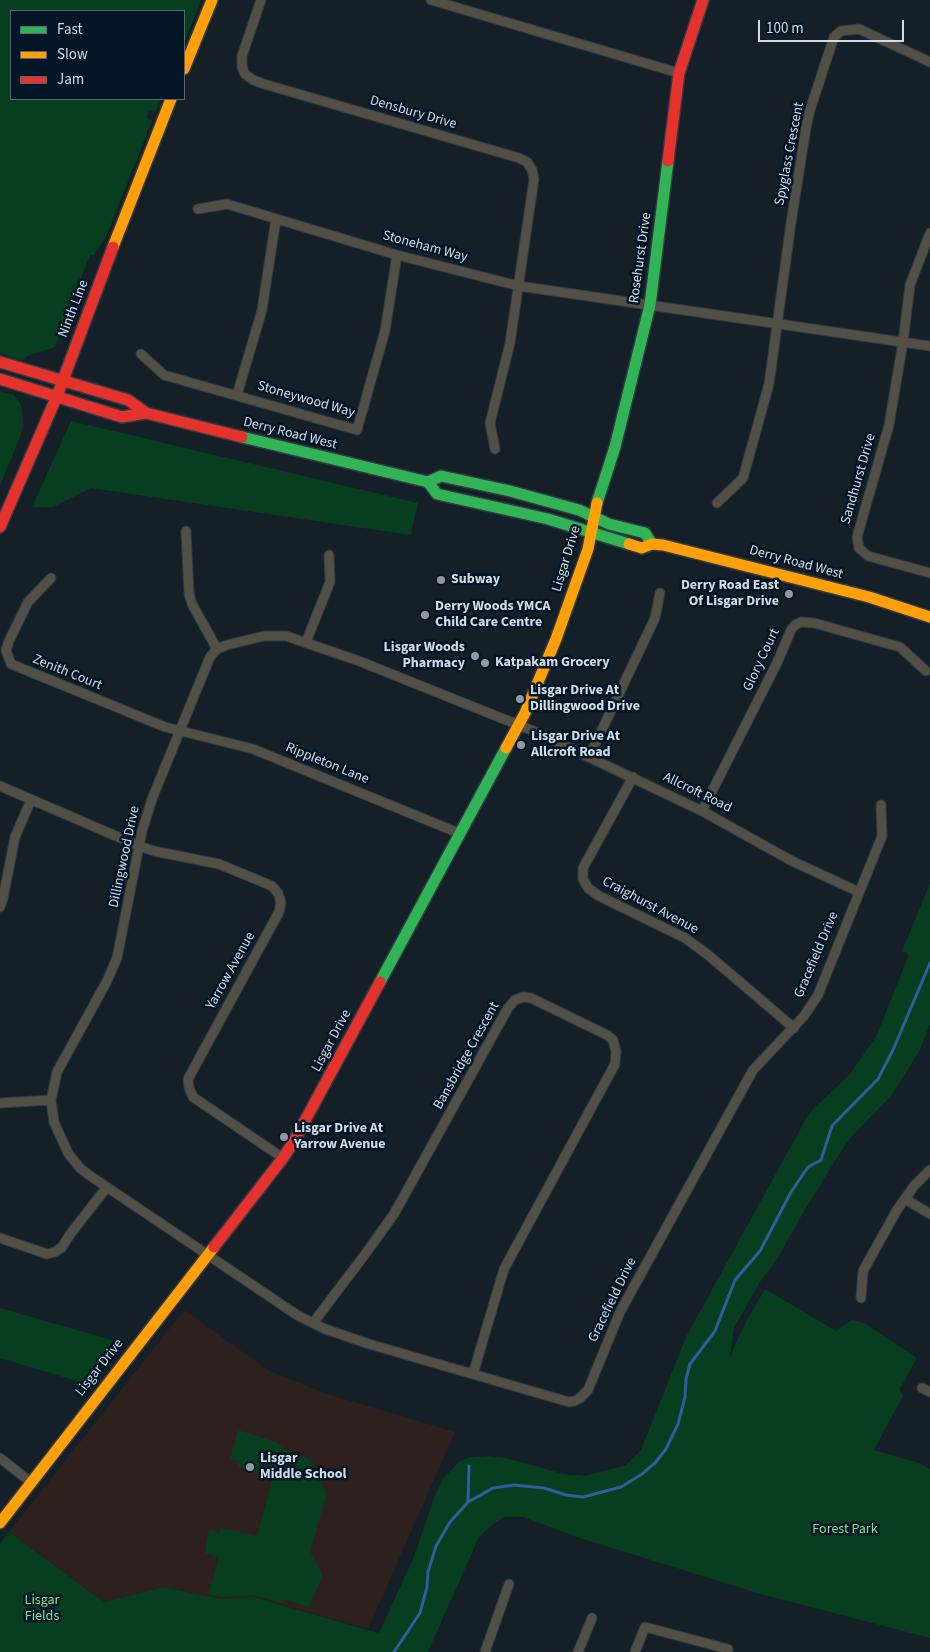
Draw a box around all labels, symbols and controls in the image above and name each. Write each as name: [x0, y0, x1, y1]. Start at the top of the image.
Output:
legend: [10, 10, 185, 100]
scale bar: [760, 10, 906, 42]
text: 100 m: [766, 18, 804, 39]
text: Fast: [57, 19, 83, 40]
text: Slow: [57, 44, 88, 65]
text: Jam: [57, 69, 84, 90]
street label: Densbury Drive: [368, 93, 458, 133]
street label: Spyglass Crescent: [772, 101, 808, 207]
street label: Rosehurst Drive: [626, 211, 656, 305]
street label: Stoneham Way: [381, 228, 469, 266]
street label: Ninth Line: [55, 278, 93, 340]
street label: Stoneywood Way: [255, 378, 357, 422]
street label: Derry Road West: [241, 414, 339, 454]
street label: Sandhurst Drive: [838, 432, 880, 526]
street label: Lisgar Drive: [549, 524, 585, 594]
street label: Derry Road West: [747, 542, 845, 584]
place label: Subway: [451, 572, 500, 588]
marker: Subway: [435, 574, 447, 586]
place label: Derry Road East Of Lisgar Drive: [681, 578, 779, 610]
marker: Derry Road East Of Lisgar Drive: [783, 588, 795, 600]
place label: Derry Woods YMCA Child Care Centre: [435, 599, 551, 632]
marker: Derry Woods YMCA Child Care Centre: [419, 609, 431, 621]
street label: Glory Court: [740, 626, 784, 694]
place label: Lisgar Woods Pharmacy: [384, 640, 465, 672]
marker: Lisgar Woods Pharmacy: [469, 650, 481, 662]
street label: Zenith Court: [30, 651, 104, 695]
place label: Katpakam Grocery: [495, 655, 610, 671]
marker: Katpakam Grocery: [479, 657, 491, 669]
place label: Lisgar Drive At Dillingwood Drive: [530, 683, 640, 716]
marker: Lisgar Drive At Dillingwood Drive: [514, 693, 526, 705]
place label: Lisgar Drive At Allcroft Road: [531, 729, 620, 762]
marker: Lisgar Drive At Allcroft Road: [515, 739, 527, 751]
street label: Rippleton Lane: [283, 740, 371, 788]
street label: Allcroft Road: [660, 769, 734, 817]
street label: Dillingwood Drive: [106, 805, 144, 909]
street label: Craighurst Avenue: [599, 874, 701, 938]
street label: Gracefield Drive: [791, 909, 843, 1001]
street label: Yarrow Avenue: [203, 929, 259, 1013]
street label: Bansbridge Crescent: [431, 999, 503, 1113]
street label: Lisgar Drive: [309, 1007, 355, 1075]
place label: Lisgar Drive At Yarrow Avenue: [294, 1121, 385, 1154]
marker: Lisgar Drive At Yarrow Avenue: [278, 1131, 290, 1143]
street label: Gracefield Drive: [585, 1255, 641, 1345]
street label: Lisgar Drive: [72, 1336, 128, 1400]
place label: Lisgar Middle School: [260, 1451, 347, 1484]
marker: Lisgar Middle School: [244, 1461, 256, 1473]
park label: Forest Park: [812, 1522, 878, 1538]
park label: Lisgar Fields: [25, 1593, 59, 1625]

